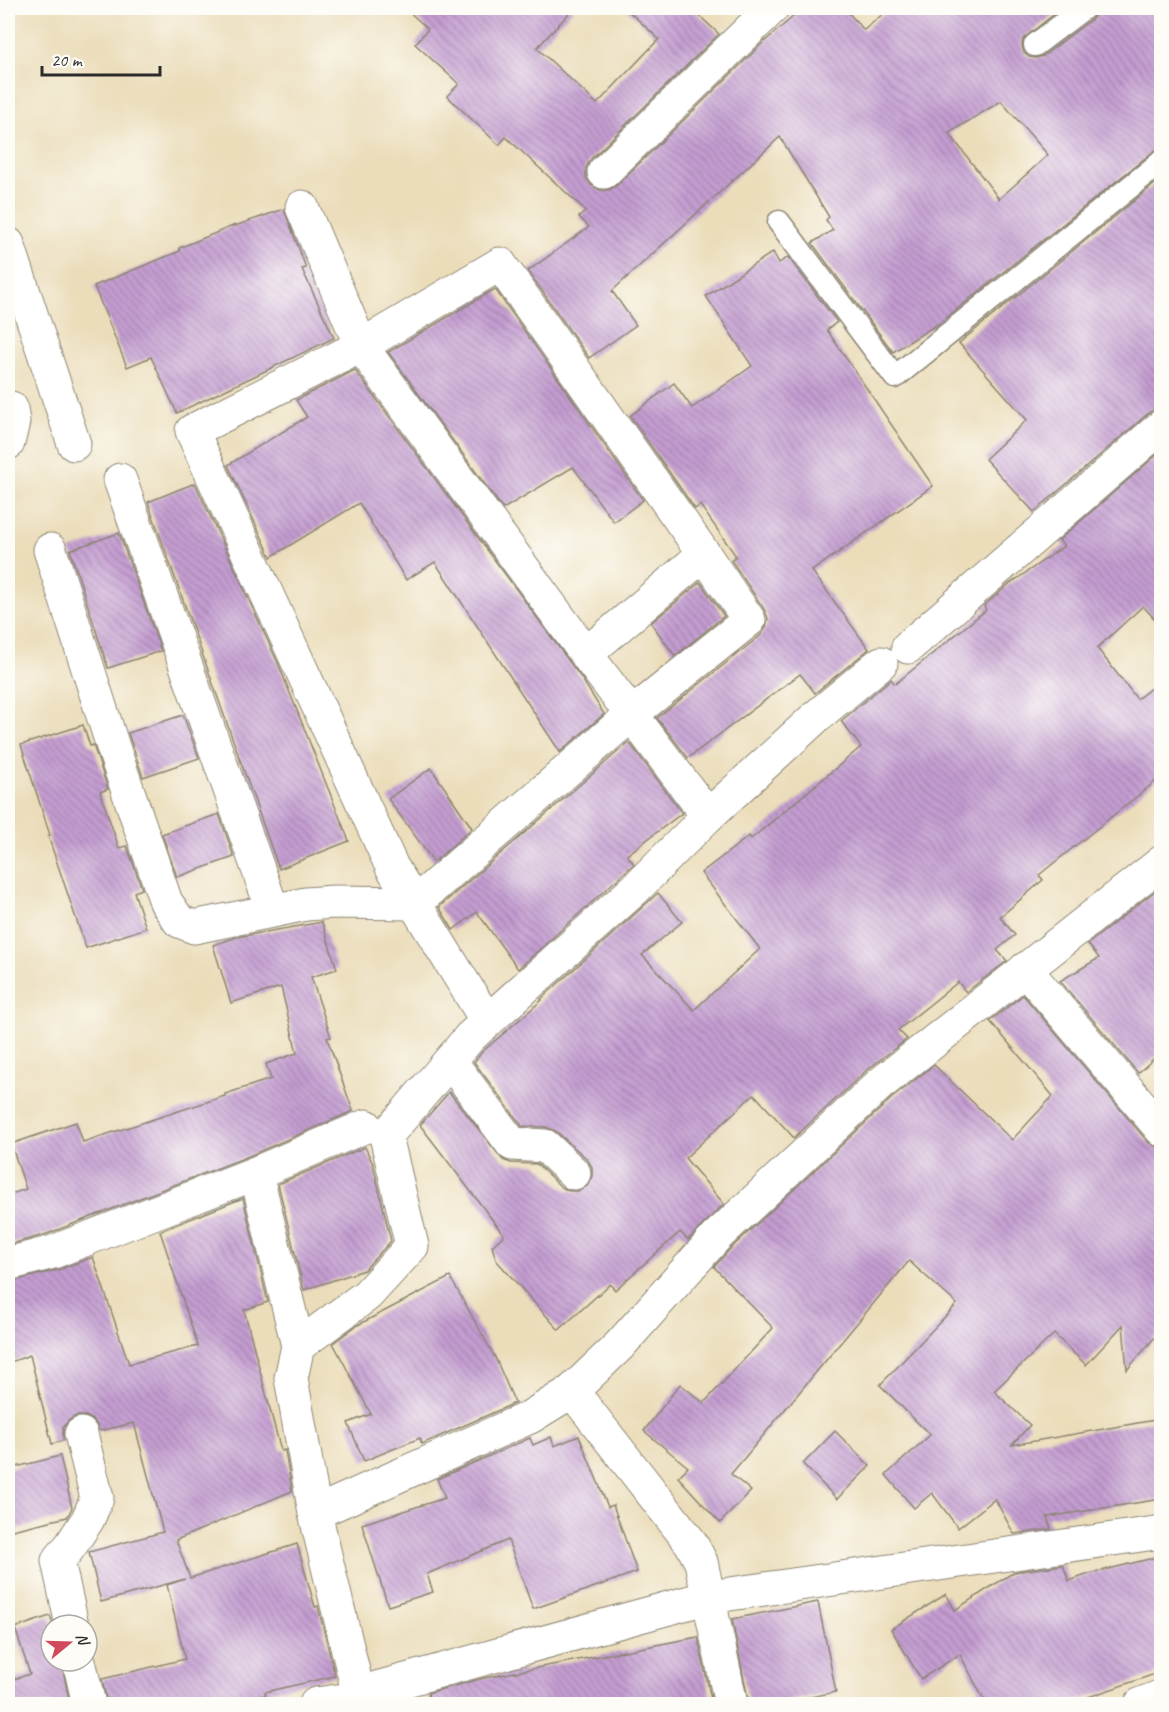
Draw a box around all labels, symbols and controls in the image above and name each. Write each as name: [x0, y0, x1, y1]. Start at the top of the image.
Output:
scale bar: [42, 39, 160, 77]
text: 20 m: [51, 49, 84, 71]
north arrow: [39, 1613, 99, 1673]
text: N: [71, 1631, 94, 1649]

